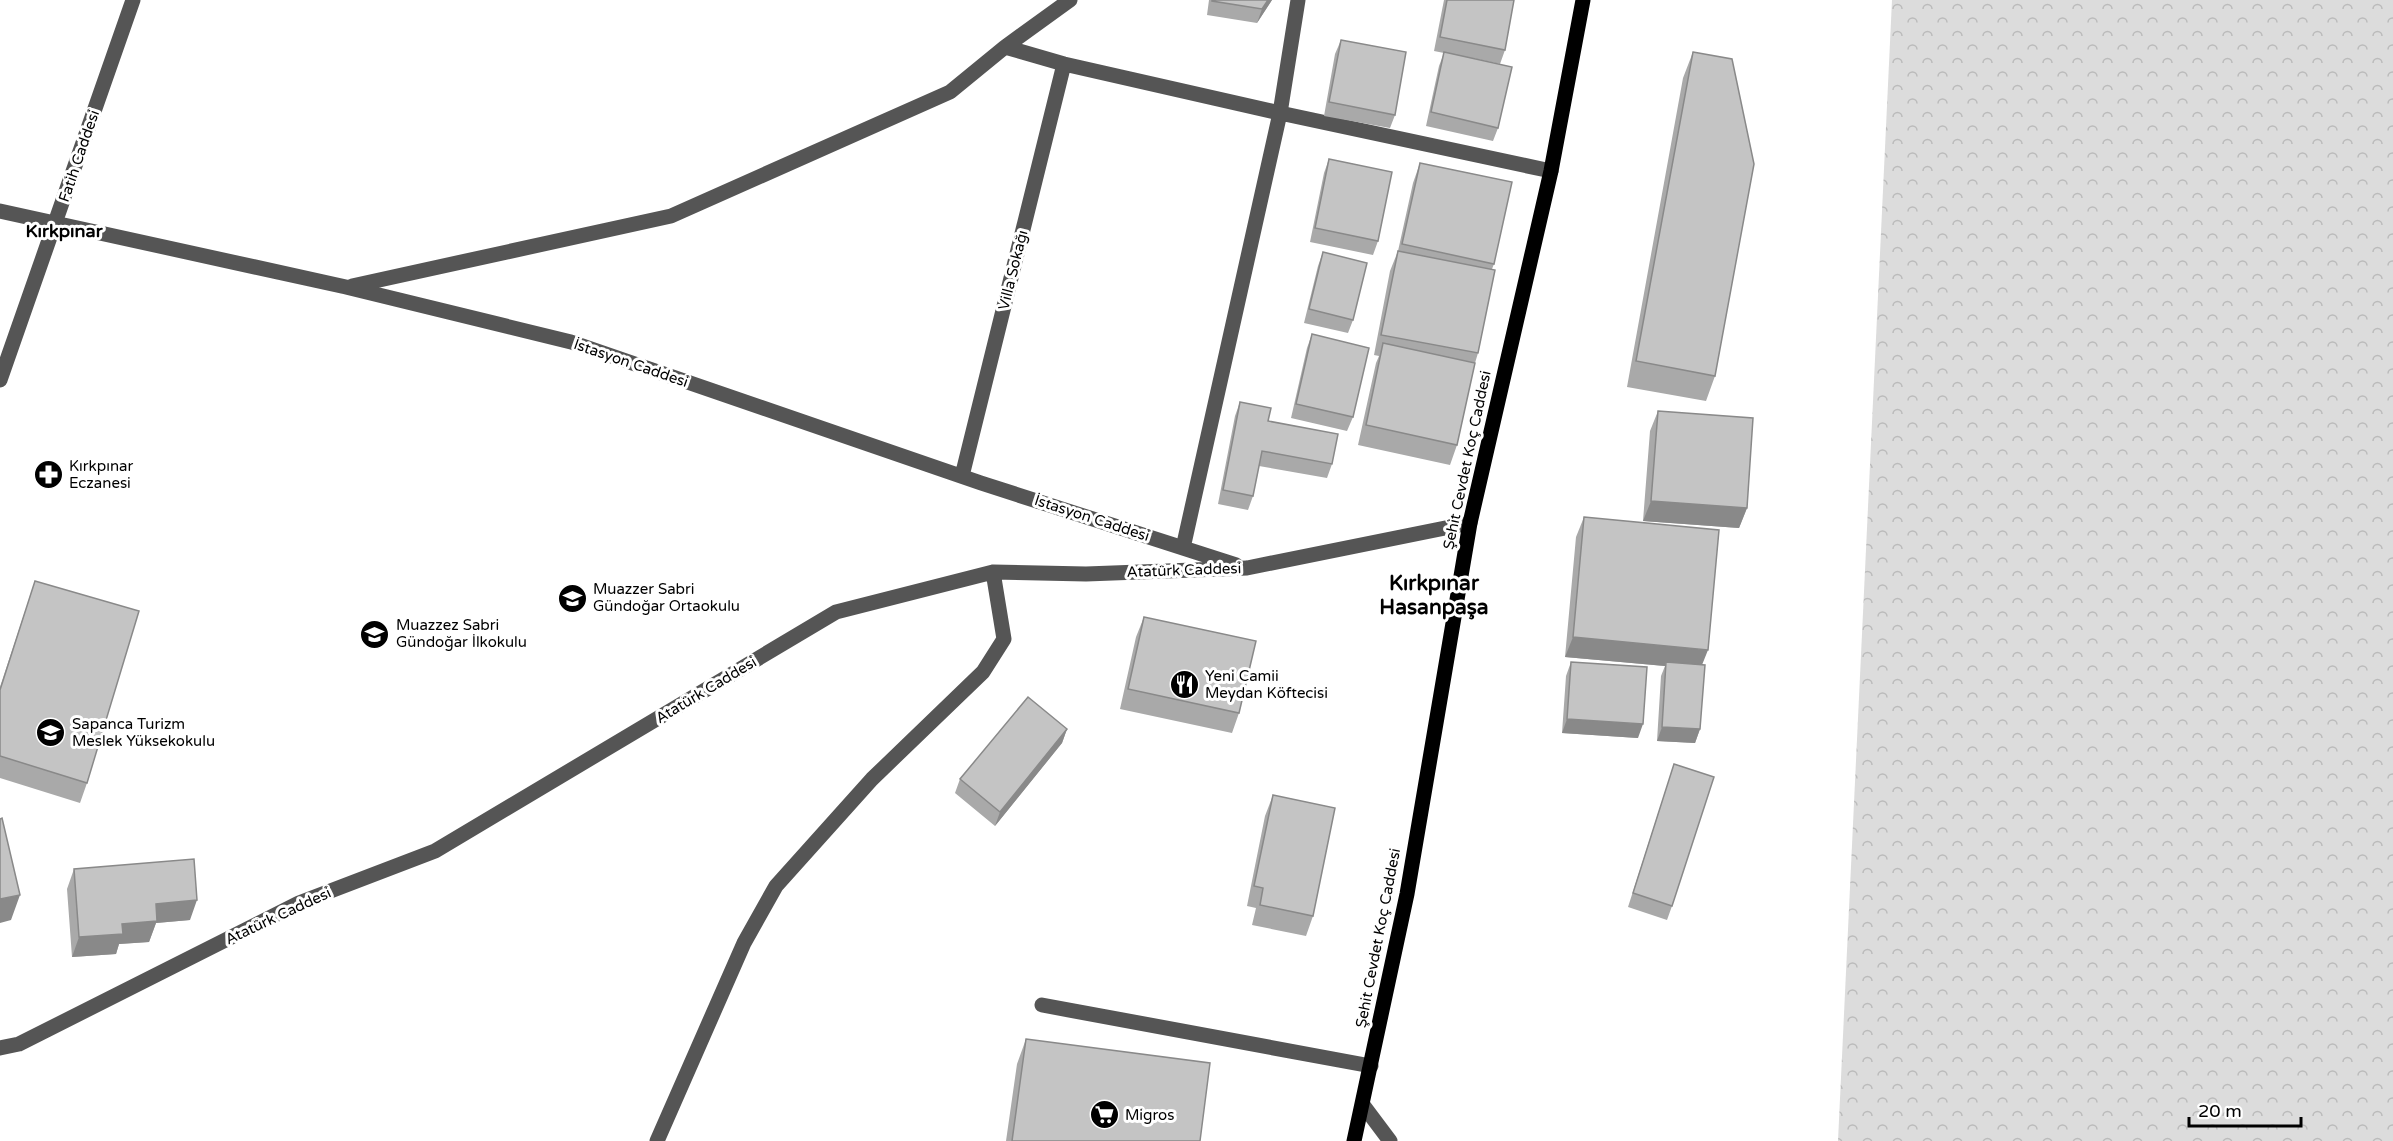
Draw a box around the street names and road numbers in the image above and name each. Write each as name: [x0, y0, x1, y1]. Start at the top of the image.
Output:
street label: Fatih Caddesi: [55, 108, 103, 204]
street label: Villa Sokağı: [994, 228, 1032, 312]
street label: İstasyon Caddesi: [571, 335, 691, 391]
street label: Şehit Cevdet Koç Caddesi: [1439, 369, 1495, 551]
street label: İstasyon Caddesi: [1032, 491, 1152, 545]
street label: Atatürk Caddesi: [1126, 559, 1242, 581]
street label: Atatürk Caddesi: [652, 653, 760, 727]
street label: Şehit Cevdet Koç Caddesi: [1352, 847, 1404, 1029]
street label: Atatürk Caddesi: [222, 884, 334, 948]

